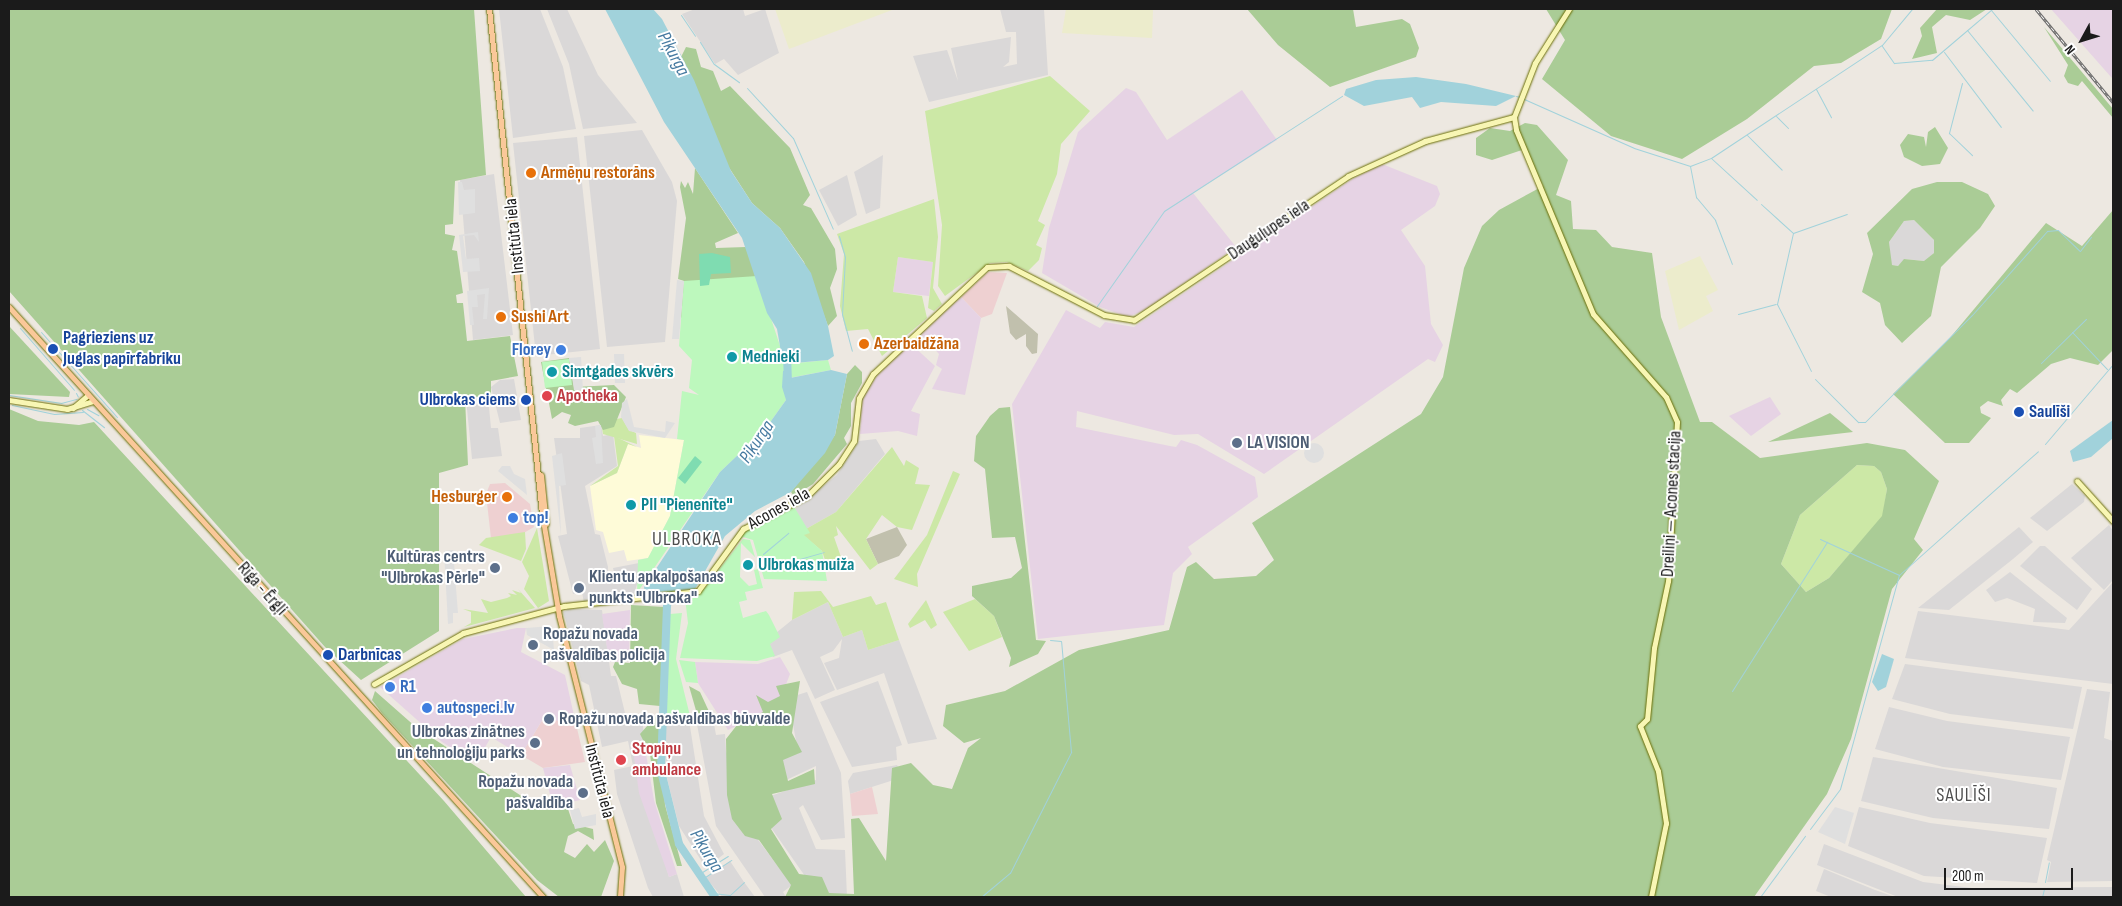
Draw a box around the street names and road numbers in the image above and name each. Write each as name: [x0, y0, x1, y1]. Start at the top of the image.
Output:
street label: Dauguļupes iela: [1224, 195, 1314, 265]
street label: Institūta iela: [500, 197, 530, 275]
street label: Dreiliņi — Acones stacija: [1657, 430, 1687, 578]
street label: Acones iela: [744, 483, 814, 535]
street label: Rīga - Ērgļi: [232, 558, 292, 620]
street label: Institūta iela: [579, 742, 619, 820]

